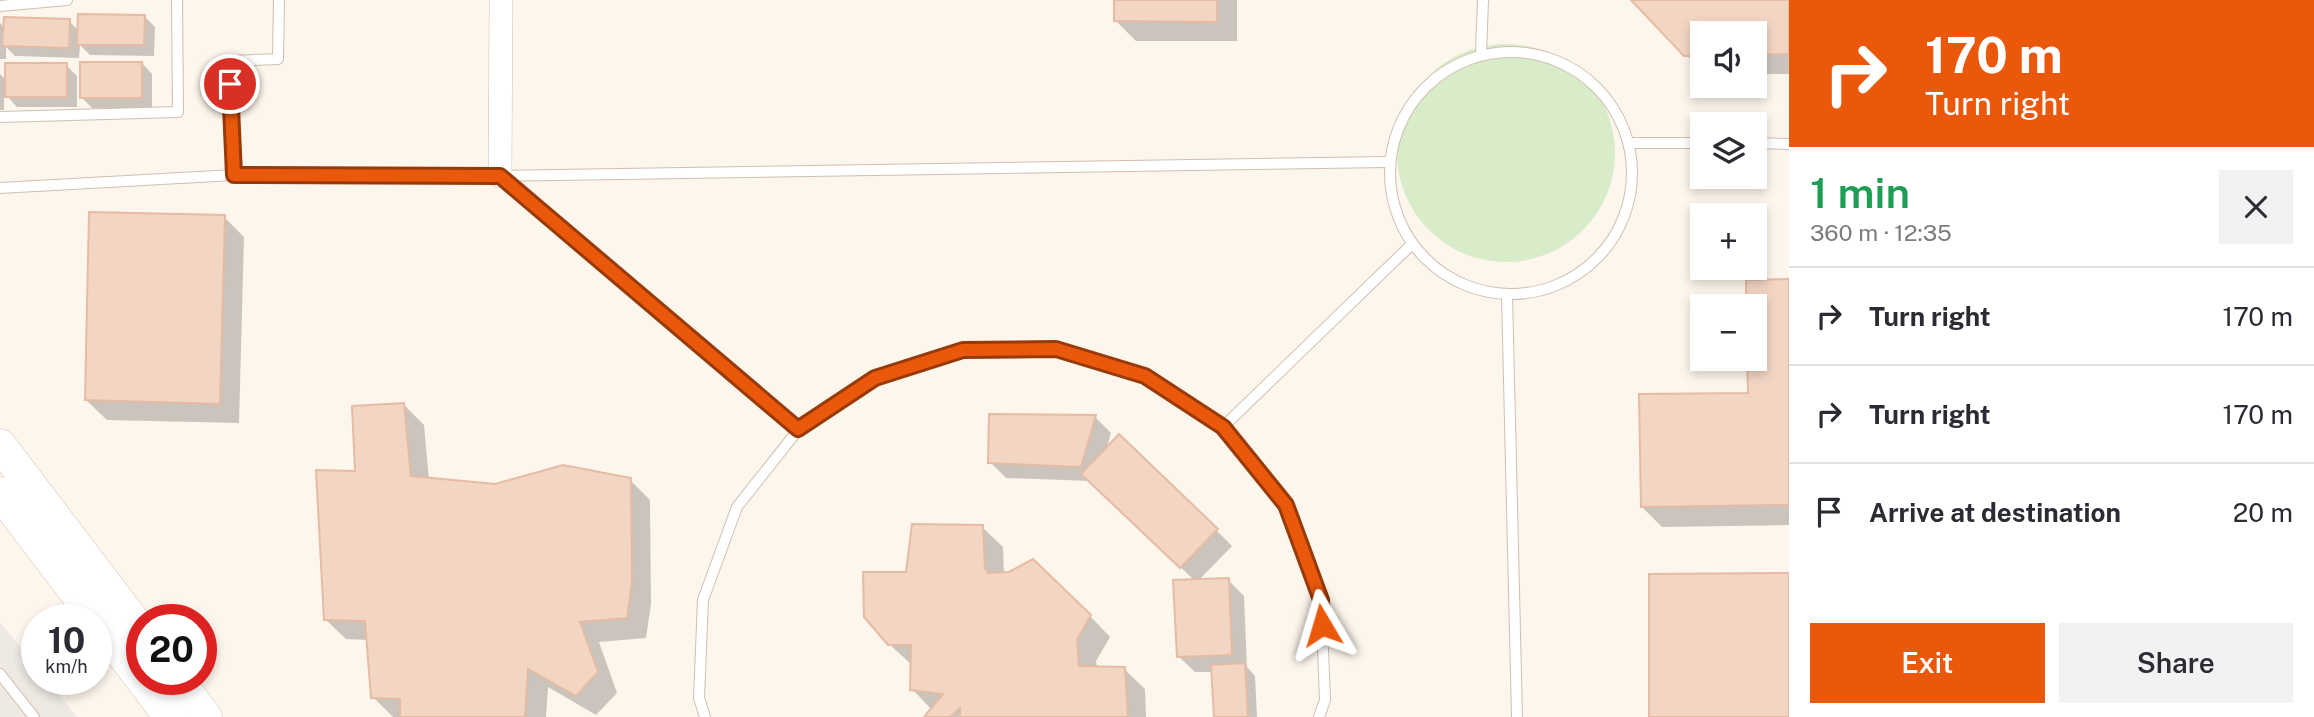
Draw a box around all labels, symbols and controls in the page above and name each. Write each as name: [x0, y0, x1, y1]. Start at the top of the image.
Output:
map controls: [1690, 21, 1767, 371]
button: sound: [1690, 21, 1767, 98]
text: 170 m: [1925, 26, 2063, 84]
icon: right: [1810, 28, 1901, 119]
pin: [200, 54, 260, 114]
icon: arrive: [211, 65, 249, 103]
text: Turn right: [1925, 85, 2070, 122]
button: layers: [1690, 112, 1767, 189]
text: 1 min: [1810, 168, 1910, 217]
button: close: [2219, 170, 2293, 244]
button: +: [1690, 203, 1767, 280]
text: 360 m · 12:35: [1810, 219, 1952, 246]
button: −: [1690, 294, 1767, 371]
icon: right: [1810, 297, 1848, 335]
text: Turn right: [1869, 301, 1991, 332]
text: 170 m: [2223, 301, 2293, 332]
icon: right: [1810, 395, 1848, 433]
text: Turn right: [1869, 399, 1991, 430]
text: 170 m: [2223, 399, 2293, 430]
icon: arrive: [1810, 493, 1848, 531]
text: Arrive at destination: [1869, 497, 2121, 528]
text: 20 m: [2233, 497, 2293, 528]
position arrow: [1285, 588, 1359, 662]
speed limit sign: 20: [126, 604, 217, 695]
text: 10: [48, 620, 85, 661]
button: Exit: [1810, 623, 2045, 703]
button: Share: [2059, 623, 2293, 703]
text: km/h: [45, 656, 88, 677]

